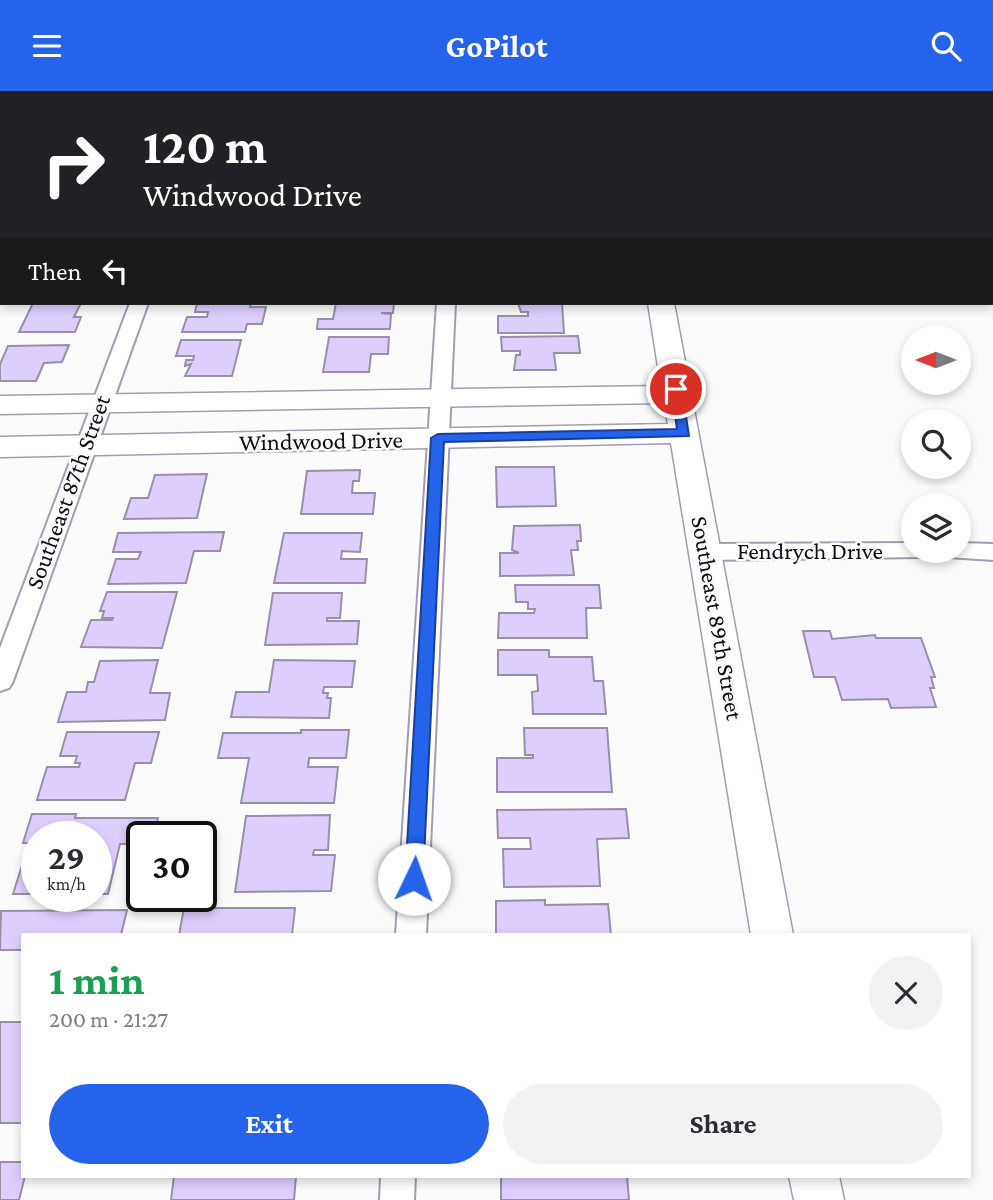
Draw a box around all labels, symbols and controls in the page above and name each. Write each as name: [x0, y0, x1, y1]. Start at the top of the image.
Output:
icon: menu: [28, 27, 66, 65]
icon: search: [927, 27, 965, 65]
text: GoPilot: [446, 28, 547, 64]
icon: right: [28, 119, 119, 210]
text: 120 m: [143, 119, 267, 174]
text: Windwood Drive: [143, 177, 362, 213]
icon: left: [96, 252, 134, 290]
text: Then: [28, 257, 82, 286]
north arrow: [901, 325, 971, 395]
map controls: [901, 325, 971, 563]
pin: [646, 359, 706, 419]
icon: arrive: [657, 370, 695, 408]
street label: Southeast 87th Street: [20, 390, 116, 593]
button: search: [901, 409, 971, 479]
street label: Windwood Drive: [239, 426, 403, 455]
button: layers: [901, 493, 971, 563]
street label: Southeast 89th Street: [686, 514, 749, 723]
street label: Fendrych Drive: [737, 537, 883, 564]
speed limit sign: 30: [126, 821, 217, 912]
text: 29: [48, 838, 85, 877]
position arrow: [377, 842, 451, 916]
text: km/h: [47, 874, 86, 894]
text: 1 min: [49, 956, 145, 1003]
button: close: [869, 956, 943, 1030]
text: 200 m · 21:27: [49, 1006, 168, 1032]
button: Exit: [49, 1084, 489, 1164]
button: Share: [503, 1084, 943, 1164]

